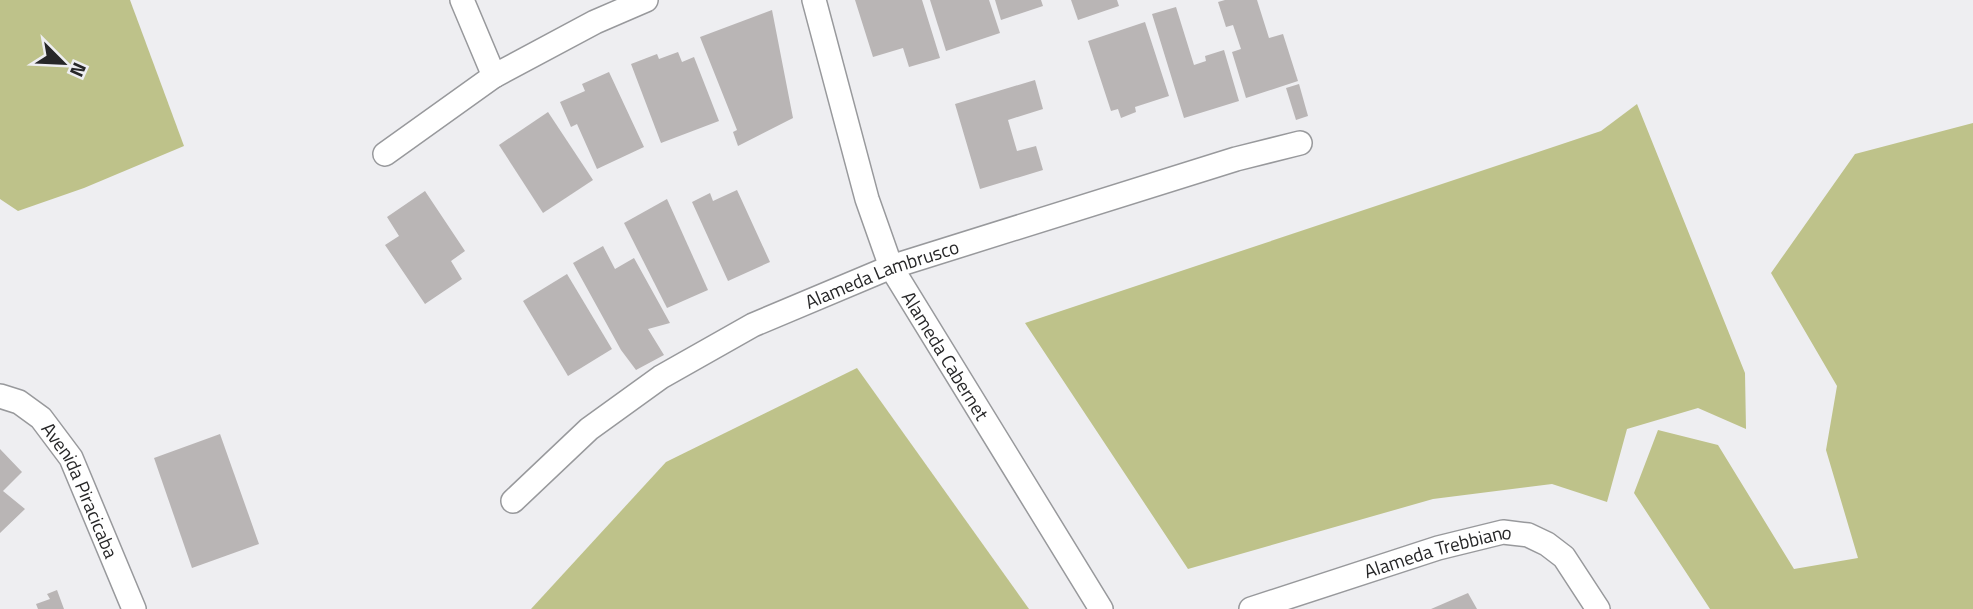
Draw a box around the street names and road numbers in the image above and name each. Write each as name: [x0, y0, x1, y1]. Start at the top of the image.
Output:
street label: Alameda Lambrusco: [800, 232, 962, 316]
street label: Alameda Cabernet: [895, 285, 997, 426]
street label: Avenida Piracicaba: [35, 416, 126, 563]
street label: Alameda Trebbiano: [1360, 517, 1514, 585]

